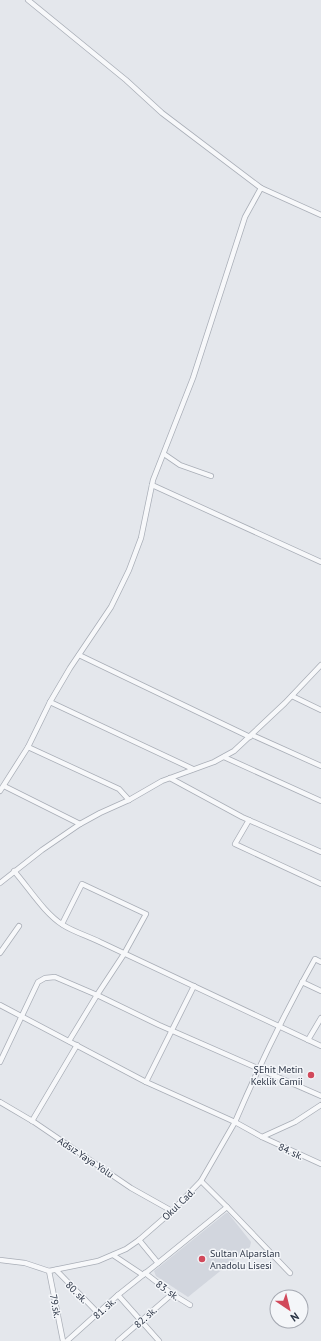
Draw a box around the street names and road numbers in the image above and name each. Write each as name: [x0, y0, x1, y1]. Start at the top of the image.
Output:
street label: Adsız Yaya Yolu: [55, 1134, 116, 1181]
street label: 84. sk.: [276, 1140, 305, 1163]
street label: Okul Cad.: [159, 1186, 197, 1223]
street label: 83. sk.: [153, 1277, 182, 1303]
street label: 80. sk.: [63, 1279, 90, 1306]
street label: 79.sk.: [47, 1293, 64, 1319]
street label: 81. sk.: [90, 1295, 118, 1322]
street label: 82. sk.: [131, 1304, 159, 1331]

